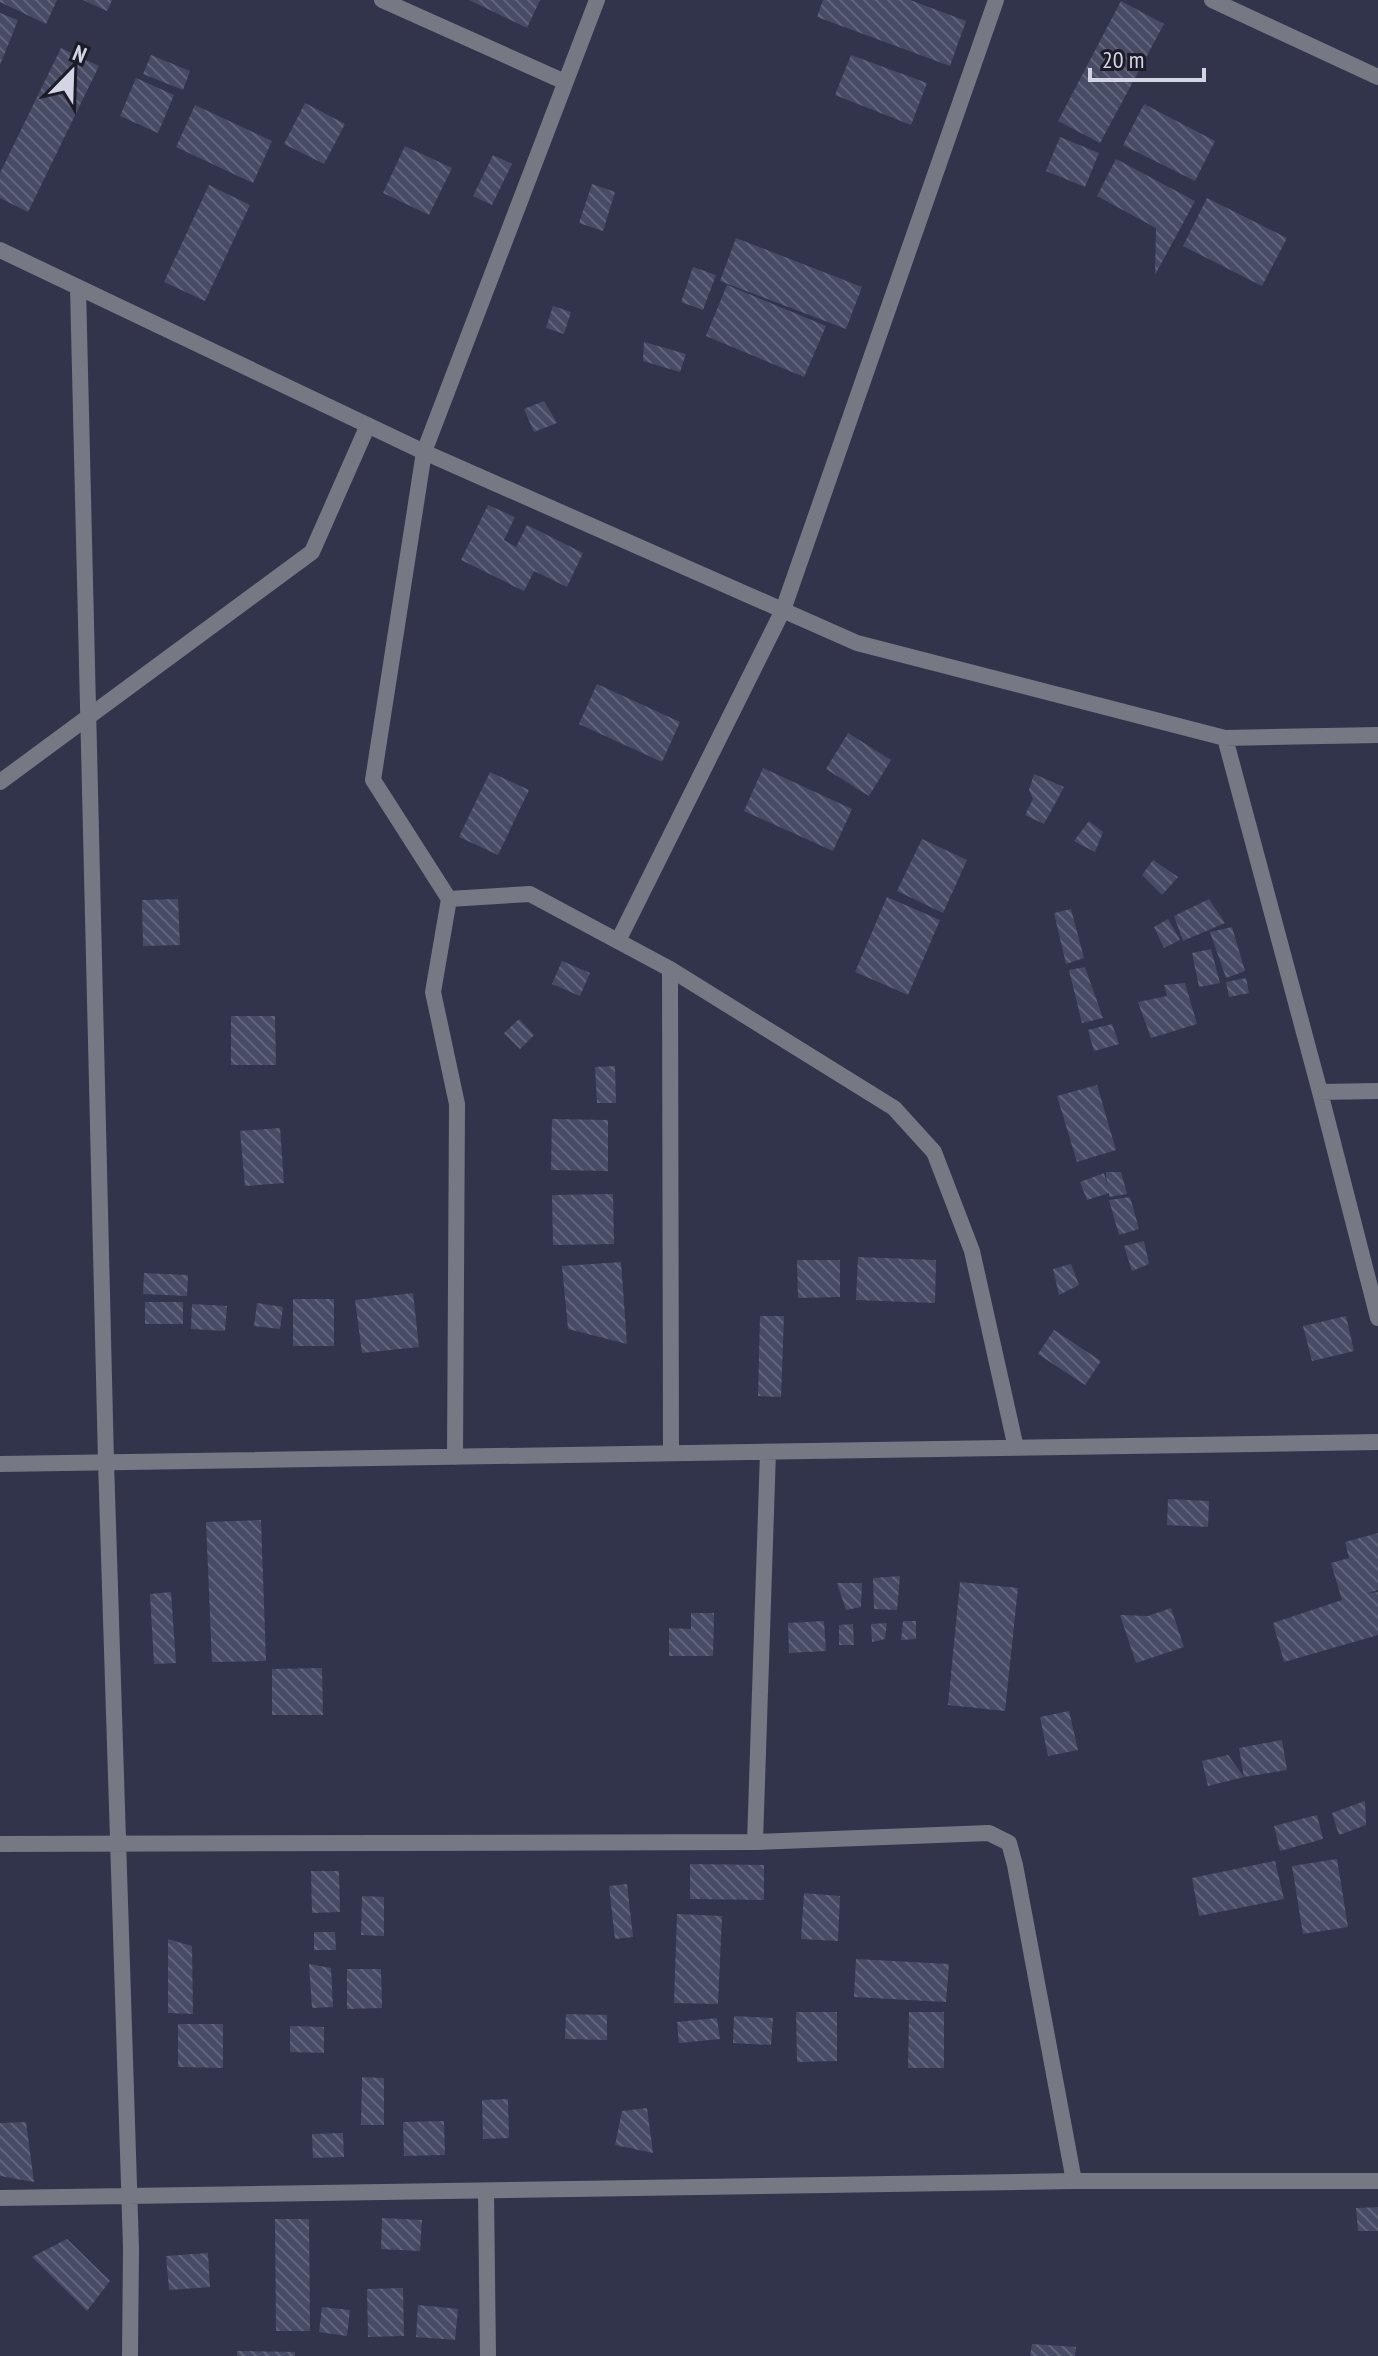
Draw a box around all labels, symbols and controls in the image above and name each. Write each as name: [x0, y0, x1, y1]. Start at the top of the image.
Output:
north arrow: [32, 32, 112, 112]
scale bar: [1090, 32, 1204, 82]
text: N: [69, 38, 91, 69]
text: 20 m: [1102, 44, 1144, 75]

